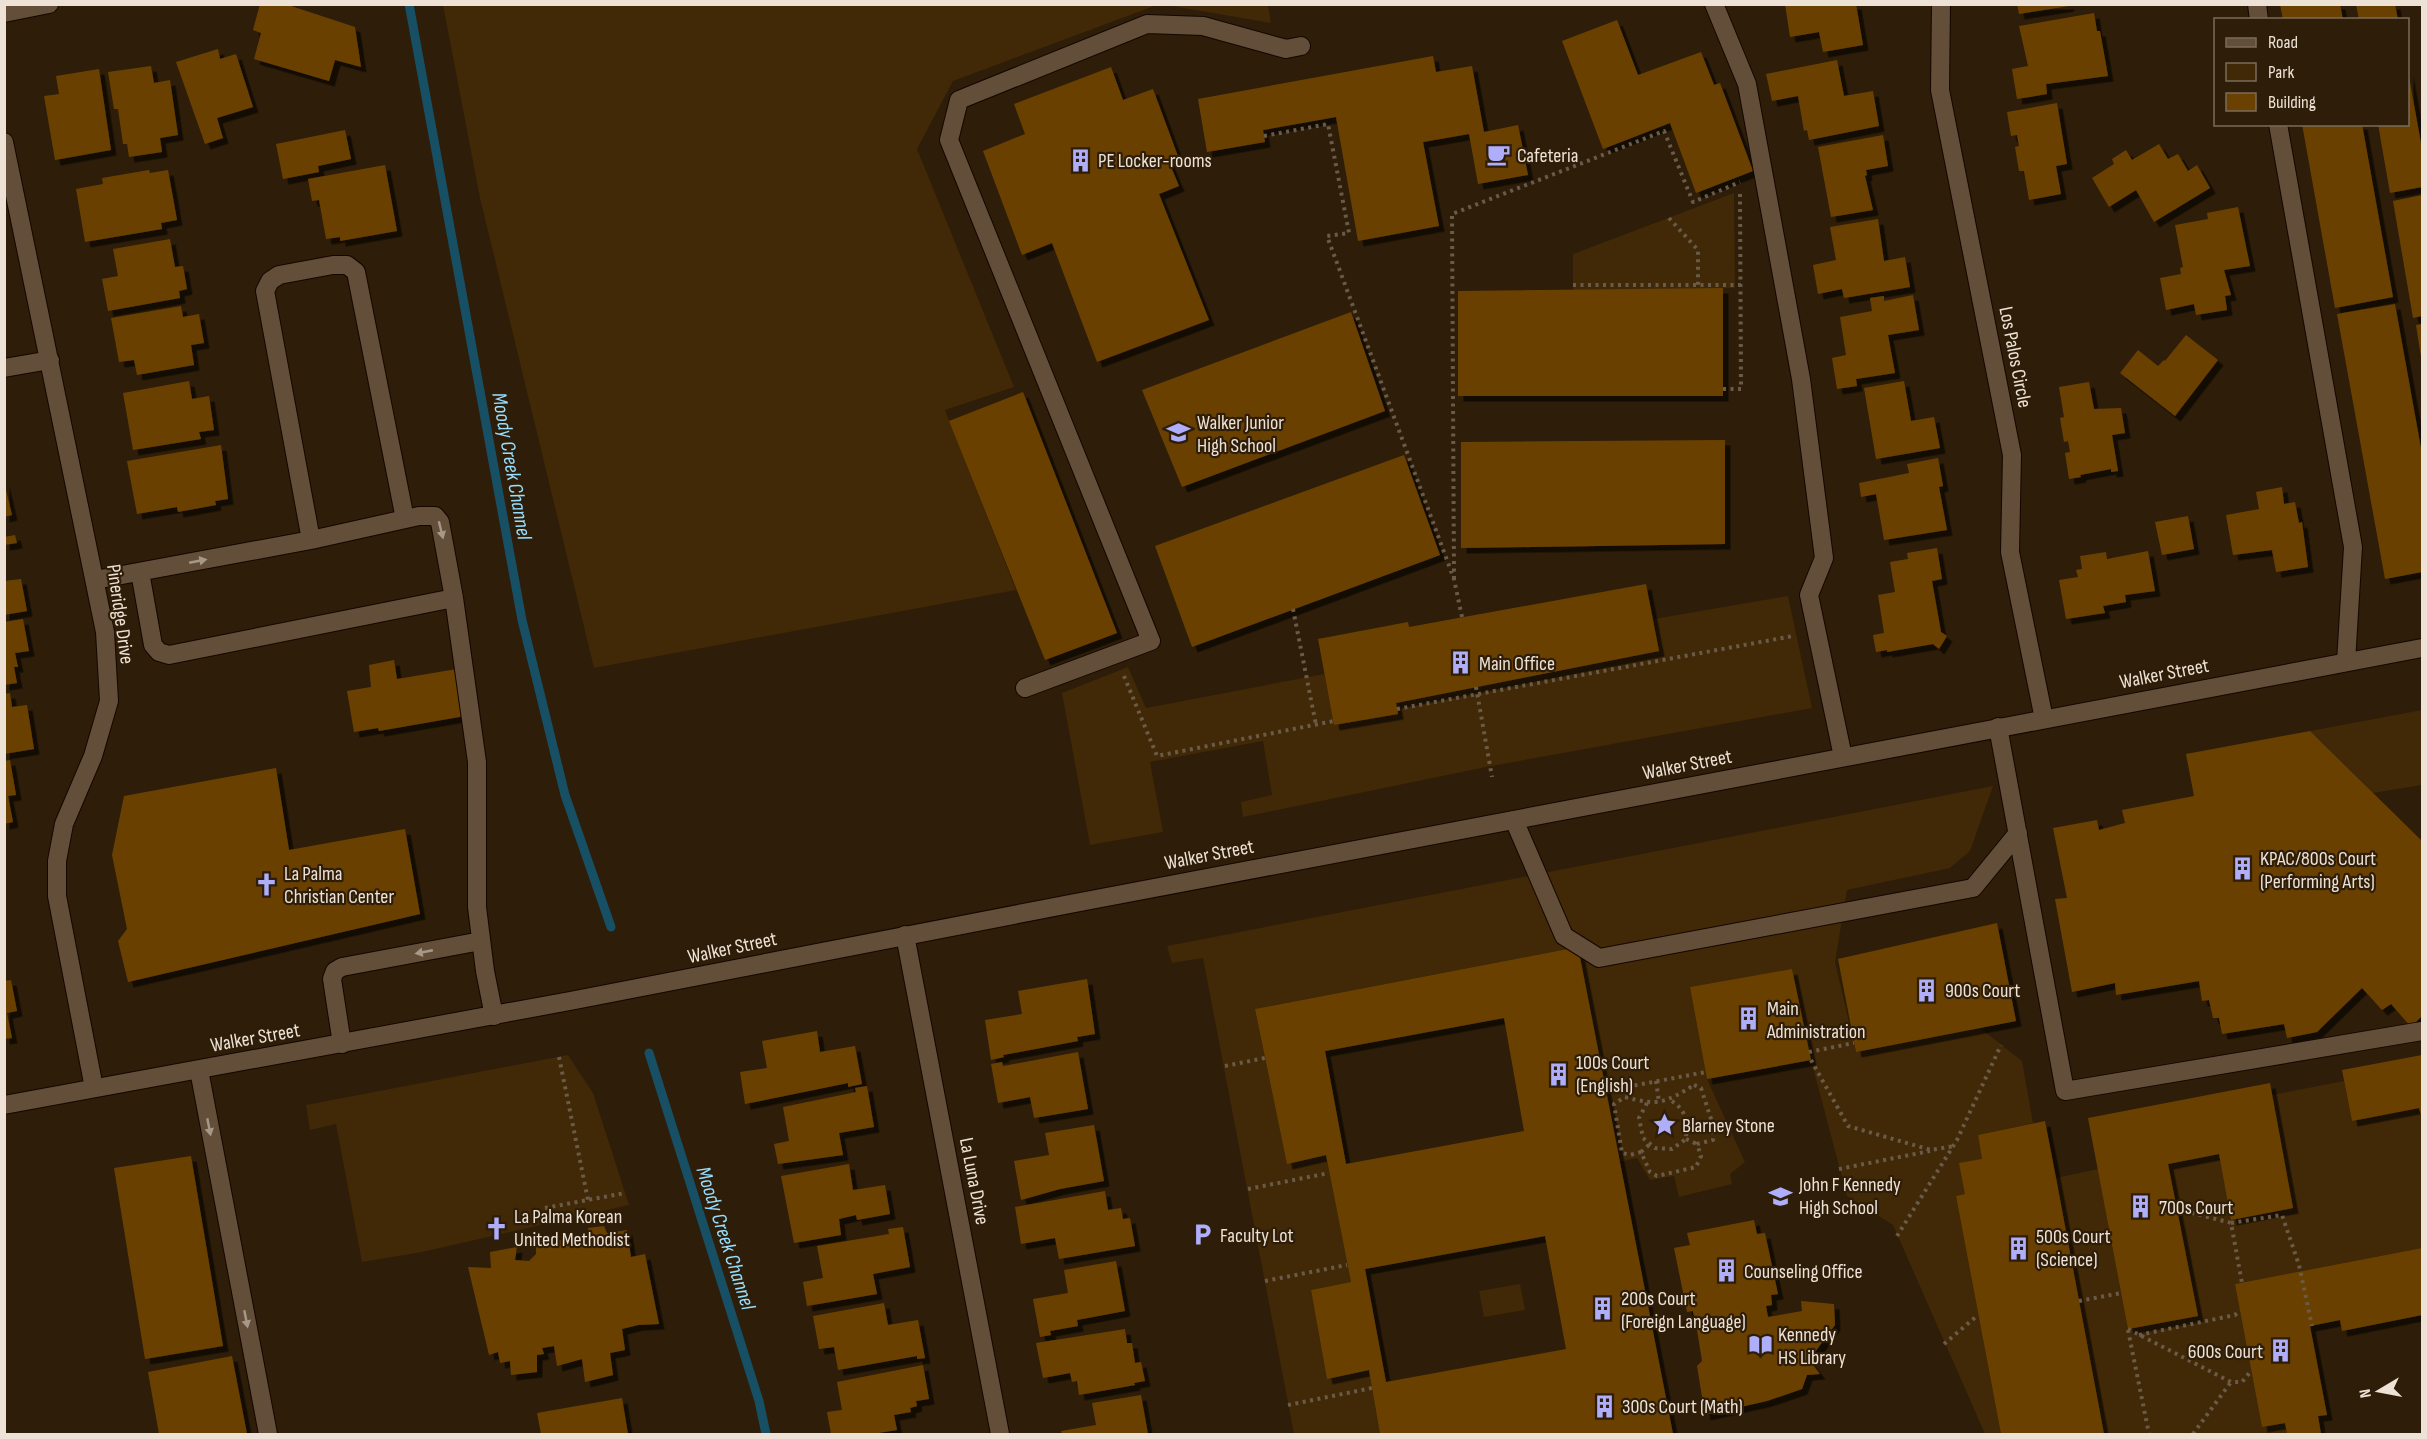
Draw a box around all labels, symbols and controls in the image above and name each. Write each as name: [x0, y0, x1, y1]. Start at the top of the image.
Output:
legend: [2214, 18, 2409, 126]
text: Road: [2268, 32, 2298, 53]
text: Park: [2268, 62, 2294, 83]
text: Building: [2268, 92, 2316, 113]
cafe icon: Cafeteria: [1486, 142, 1512, 168]
place label: Cafeteria: [1517, 144, 1579, 168]
building icon: PE Locker-rooms: [1067, 147, 1093, 173]
place label: PE Locker-rooms: [1098, 149, 1212, 173]
street label: Los Palos Circle: [1993, 304, 2037, 410]
water label: Moody Creek Channel: [486, 391, 537, 543]
place label: Walker Junior High School: [1197, 411, 1284, 458]
school or university icon: Walker Junior High School: [1166, 420, 1192, 446]
one-way arrow: [436, 521, 446, 539]
one-way arrow: [188, 556, 207, 565]
street label: Pineridge Drive: [101, 563, 139, 666]
building icon: Main Office: [1448, 650, 1474, 676]
place label: Main Office: [1479, 652, 1555, 676]
street label: Walker Street: [2118, 654, 2211, 694]
street label: Walker Street: [1641, 745, 1734, 785]
street label: Walker Street: [1163, 835, 1256, 875]
place label: KPAC/800s Court (Performing Arts): [2260, 847, 2376, 894]
building icon: KPAC/800s Court (Performing Arts): [2229, 856, 2255, 882]
place label: La Palma Christian Center: [284, 862, 394, 909]
church icon: La Palma Christian Center: [253, 871, 279, 897]
street label: Walker Street: [686, 927, 779, 969]
one-way arrow: [414, 948, 433, 957]
building icon: 900s Court: [1914, 977, 1940, 1003]
place label: 900s Court: [1945, 979, 2020, 1003]
place label: Main Administration: [1766, 997, 1866, 1044]
building icon: Main Administration: [1736, 1006, 1762, 1032]
street label: Walker Street: [209, 1018, 302, 1058]
place label: 100s Court (English): [1576, 1051, 1649, 1098]
building icon: 100s Court (English): [1545, 1061, 1571, 1087]
place icon: Blarney Stone: [1651, 1112, 1677, 1138]
place label: Blarney Stone: [1682, 1114, 1775, 1138]
one-way arrow: [205, 1118, 214, 1137]
street label: La Luna Drive: [954, 1136, 994, 1227]
water label: Moody Creek Channel: [691, 1163, 761, 1314]
place label: John F Kennedy High School: [1798, 1173, 1901, 1220]
school or university icon: John F Kennedy High School: [1768, 1183, 1794, 1209]
building icon: 700s Court: [2128, 1194, 2154, 1220]
place label: 700s Court: [2159, 1196, 2233, 1220]
place label: La Palma Korean United Methodist: [514, 1205, 630, 1252]
church icon: La Palma Korean United Methodist: [483, 1215, 509, 1241]
parking icon: Faculty Lot: [1189, 1222, 1215, 1248]
place label: Faculty Lot: [1220, 1224, 1294, 1248]
place label: 500s Court (Science): [2036, 1225, 2110, 1272]
building icon: 500s Court (Science): [2005, 1235, 2031, 1261]
building icon: Counseling Office: [1713, 1258, 1739, 1284]
place label: Counseling Office: [1744, 1260, 1863, 1284]
place label: 200s Court (Foreign Language): [1621, 1287, 1746, 1334]
building icon: 200s Court (Foreign Language): [1590, 1296, 1616, 1322]
one-way arrow: [242, 1310, 251, 1329]
place label: Kennedy HS Library: [1778, 1323, 1846, 1370]
library icon: Kennedy HS Library: [1747, 1332, 1773, 1358]
building icon: 600s Court: [2268, 1338, 2294, 1364]
place label: 600s Court: [2188, 1340, 2263, 1364]
north arrow: [2349, 1361, 2409, 1421]
text: N: [2356, 1387, 2376, 1399]
building icon: 300s Court (Math): [1591, 1393, 1617, 1419]
place label: 300s Court (Math): [1622, 1395, 1743, 1419]

